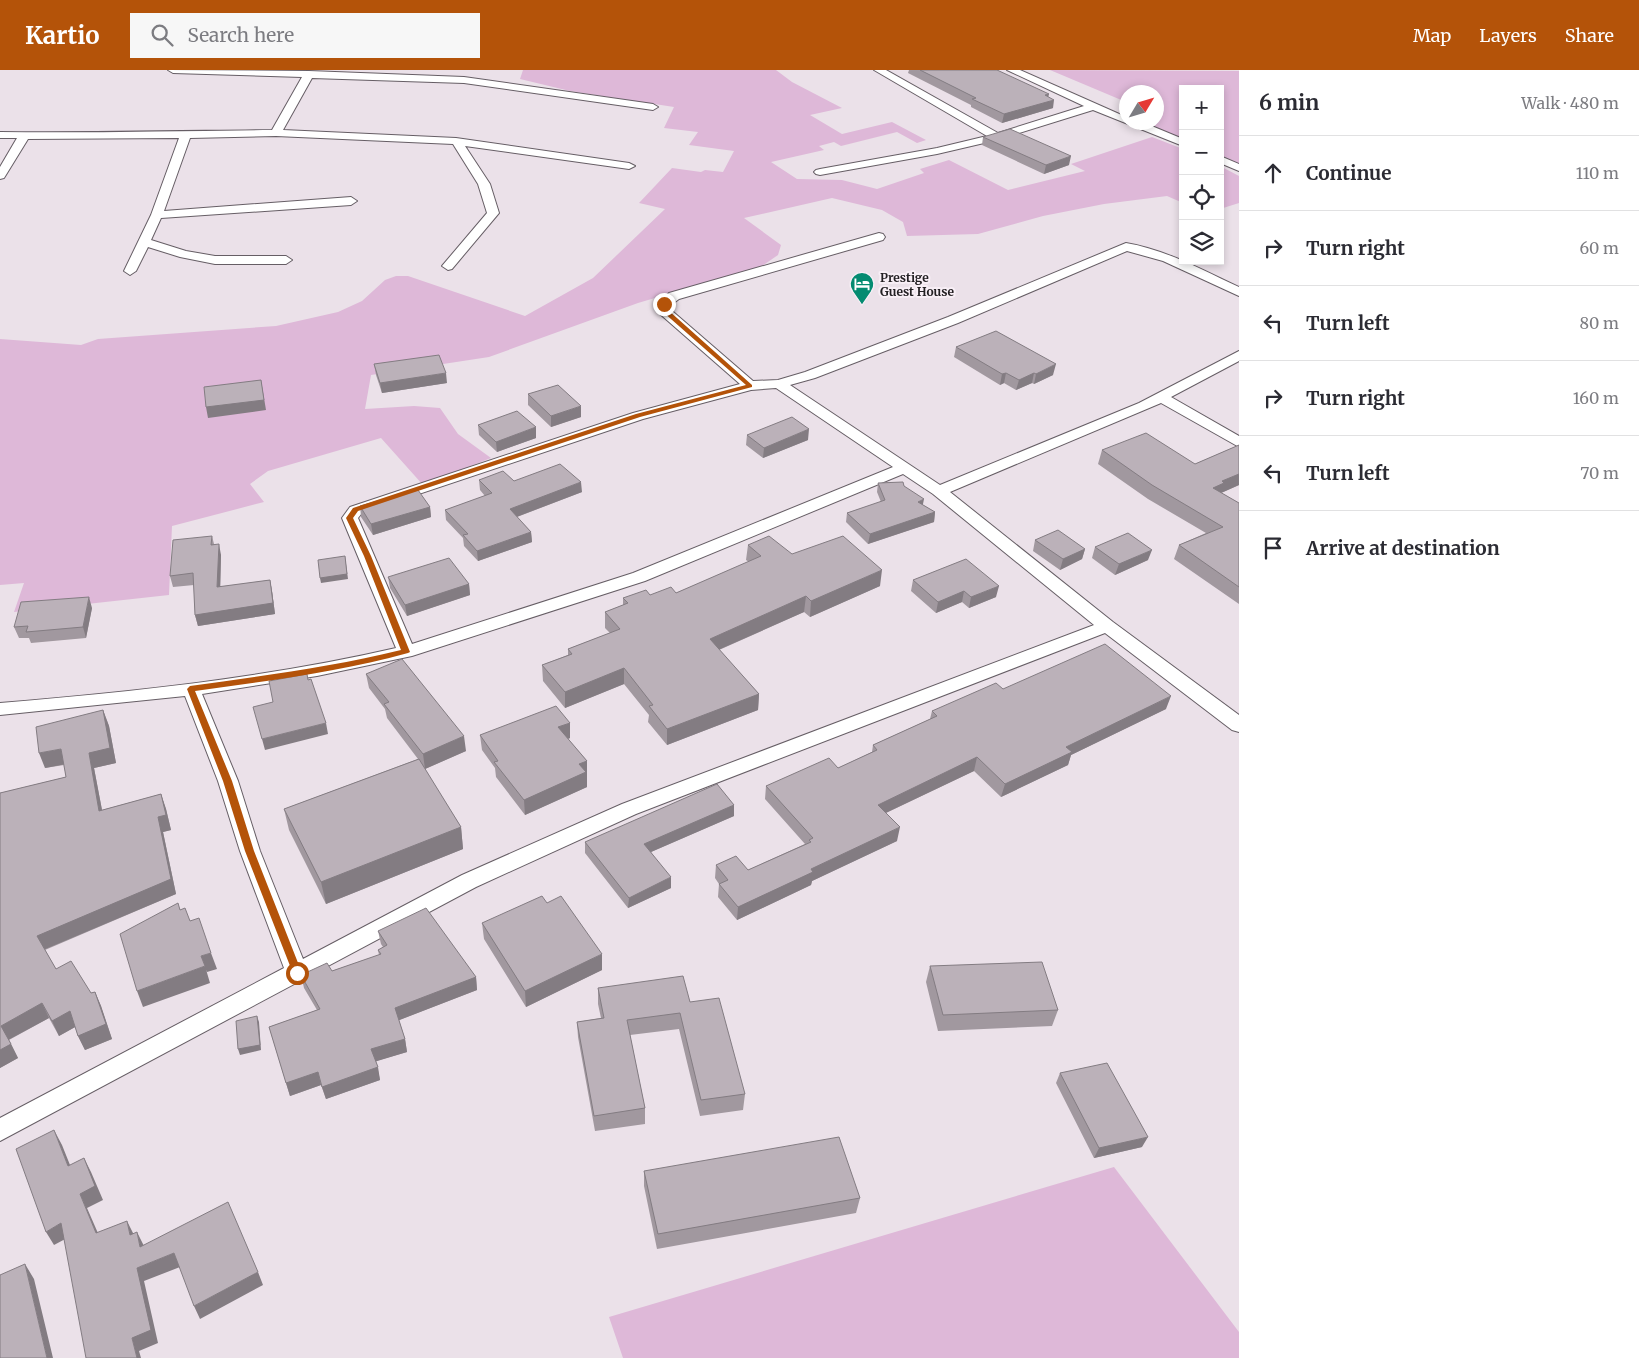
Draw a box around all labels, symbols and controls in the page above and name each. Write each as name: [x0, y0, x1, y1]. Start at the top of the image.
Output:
search box: [130, 13, 480, 58]
text: Kartio: [25, 20, 100, 51]
icon: search: [148, 21, 176, 49]
text: Search here: [188, 23, 294, 47]
text: Map: [1413, 24, 1451, 47]
text: Layers: [1479, 24, 1537, 47]
text: Share: [1565, 24, 1614, 47]
north arrow: [1119, 85, 1164, 130]
map controls: [1179, 85, 1224, 265]
button: +: [1179, 85, 1224, 130]
text: 6 min: [1259, 89, 1319, 116]
text: Walk · 480 m: [1521, 93, 1619, 113]
button: −: [1179, 130, 1224, 175]
icon: ahead: [1259, 159, 1287, 187]
text: Continue: [1306, 161, 1392, 185]
text: 110 m: [1576, 163, 1619, 183]
button: locate: [1179, 175, 1224, 220]
button: layers: [1179, 220, 1224, 265]
icon: right: [1259, 234, 1287, 262]
text: Turn right: [1306, 236, 1405, 260]
text: 60 m: [1579, 238, 1619, 258]
place label: Prestige Guest House: [880, 270, 954, 299]
hotel icon: Prestige Guest House: [849, 271, 875, 305]
route end: [653, 293, 676, 316]
icon: left: [1259, 309, 1287, 337]
text: Turn left: [1306, 311, 1390, 335]
text: 80 m: [1580, 313, 1619, 333]
icon: right: [1259, 384, 1287, 412]
text: Turn right: [1306, 386, 1405, 410]
text: 160 m: [1573, 388, 1619, 408]
icon: left: [1259, 459, 1287, 487]
text: Turn left: [1306, 461, 1390, 485]
text: 70 m: [1580, 463, 1619, 483]
icon: arrive: [1259, 534, 1287, 562]
text: Arrive at destination: [1306, 536, 1500, 560]
route start: [286, 962, 309, 985]

